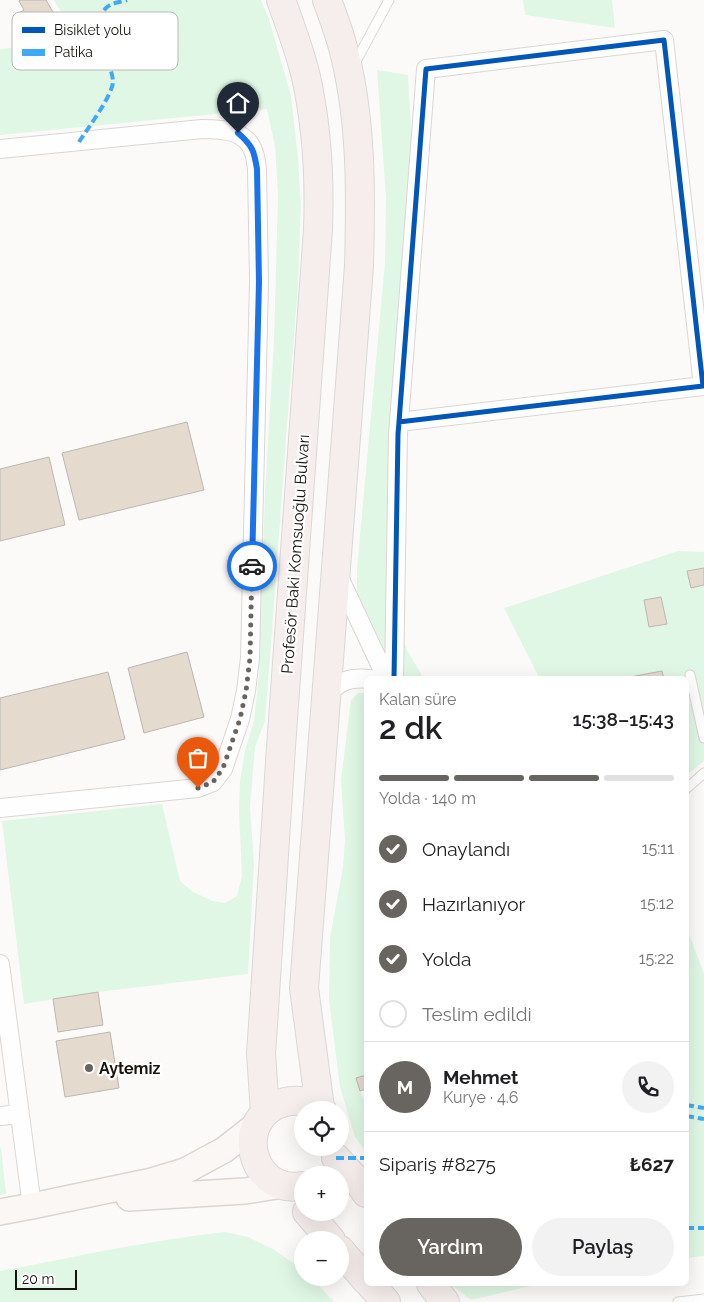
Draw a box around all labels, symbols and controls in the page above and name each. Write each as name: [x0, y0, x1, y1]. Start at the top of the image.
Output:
legend: [12, 12, 178, 70]
text: Bisiklet yolu: [54, 22, 131, 38]
text: Patika: [54, 44, 93, 60]
pin: [217, 82, 259, 133]
icon: home: [224, 89, 252, 117]
street label: Profesör Baki Komsuoğlu Bulvarı: [278, 434, 313, 674]
courier: [227, 541, 277, 591]
icon: car: [238, 552, 266, 580]
text: Kalan süre: [379, 690, 456, 709]
text: 15:38–15:43: [572, 708, 674, 730]
text: 2 dk: [379, 709, 442, 746]
pin: [177, 737, 219, 788]
icon: bag: [184, 744, 212, 772]
text: Yolda · 140 m: [379, 789, 476, 808]
icon: check: [379, 835, 407, 863]
text: Onaylandı: [422, 838, 510, 860]
text: 15:11: [642, 839, 674, 858]
icon: check: [379, 890, 407, 918]
text: Hazırlanıyor: [422, 893, 525, 915]
text: 15:12: [640, 894, 674, 913]
icon: check: [379, 945, 407, 973]
text: Yolda: [422, 948, 471, 970]
text: 15:22: [639, 949, 674, 968]
text: Teslim edildi: [422, 1003, 532, 1025]
place label: Aytemiz: [99, 1059, 161, 1078]
button: phone: [622, 1061, 674, 1113]
marker: Aytemiz: [83, 1062, 95, 1074]
text: Mehmet: [443, 1066, 518, 1088]
text: M: [397, 1076, 413, 1098]
text: Kurye · 4.6: [443, 1088, 518, 1107]
map controls: [294, 1101, 349, 1286]
button: locate: [294, 1101, 349, 1156]
text: Sipariş #8275: [379, 1153, 496, 1175]
text: ₺627: [630, 1153, 674, 1175]
button: +: [294, 1166, 349, 1221]
button: Yardım: [379, 1218, 522, 1276]
button: Paylaş: [532, 1218, 674, 1276]
button: −: [294, 1231, 349, 1286]
scale bar: [15, 1267, 78, 1290]
text: 20 m: [22, 1271, 54, 1287]

